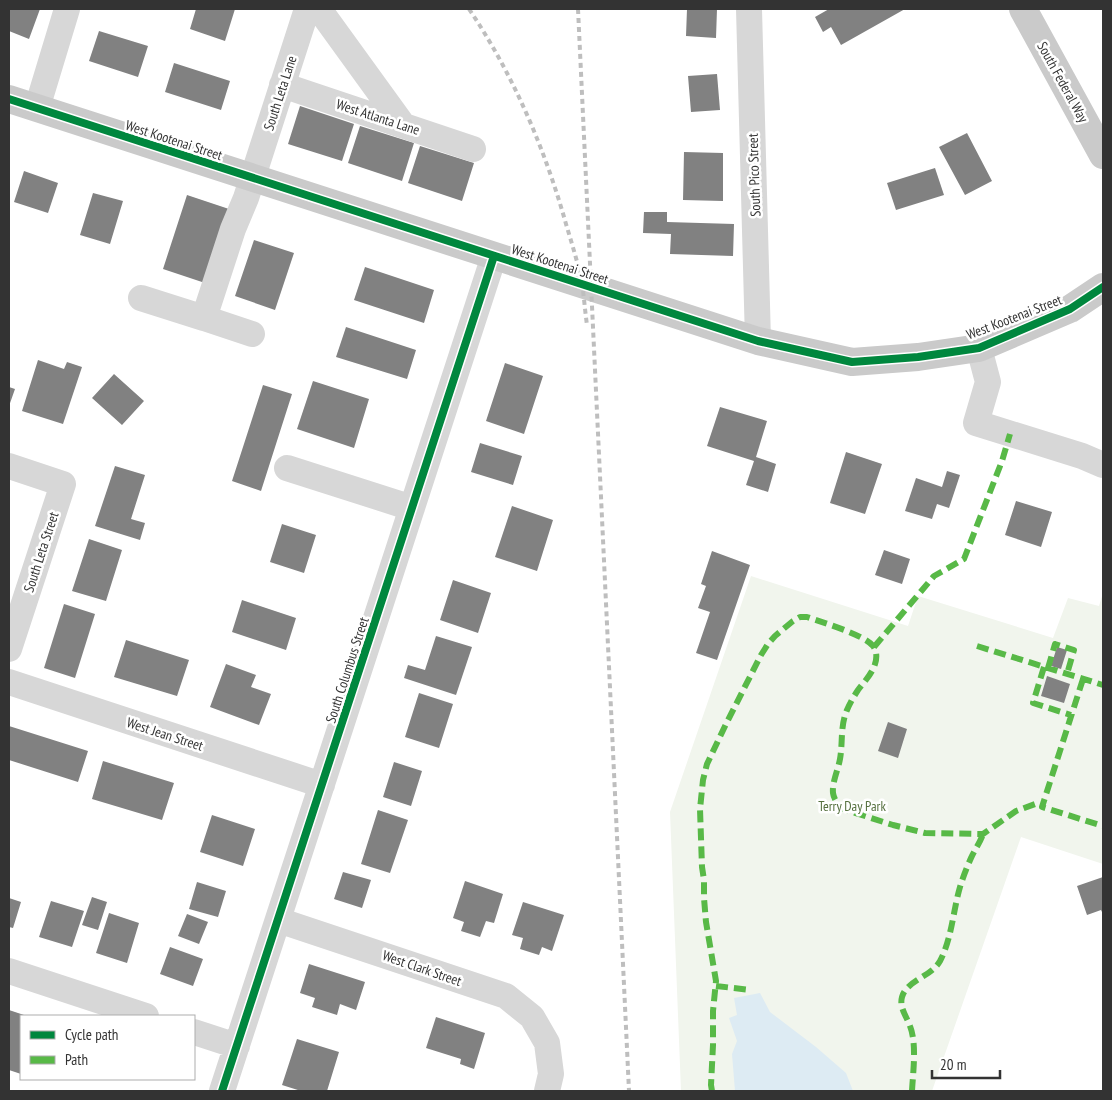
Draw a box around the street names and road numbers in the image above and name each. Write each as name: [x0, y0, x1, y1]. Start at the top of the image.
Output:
street label: South Federal Way: [1033, 38, 1093, 126]
street label: South Leta Lane: [259, 53, 301, 133]
street label: West Atlanta Lane: [334, 95, 422, 139]
street label: West Kootenai Street: [123, 116, 225, 164]
street label: South Pico Street: [744, 133, 764, 217]
street label: West Kootenai Street: [509, 240, 611, 288]
street label: West Kootenai Street: [964, 290, 1064, 343]
street label: South Leta Street: [20, 509, 63, 594]
street label: South Columbus Street: [321, 615, 373, 725]
street label: West Jean Street: [125, 713, 206, 755]
street label: West Clark Street: [380, 946, 464, 990]

